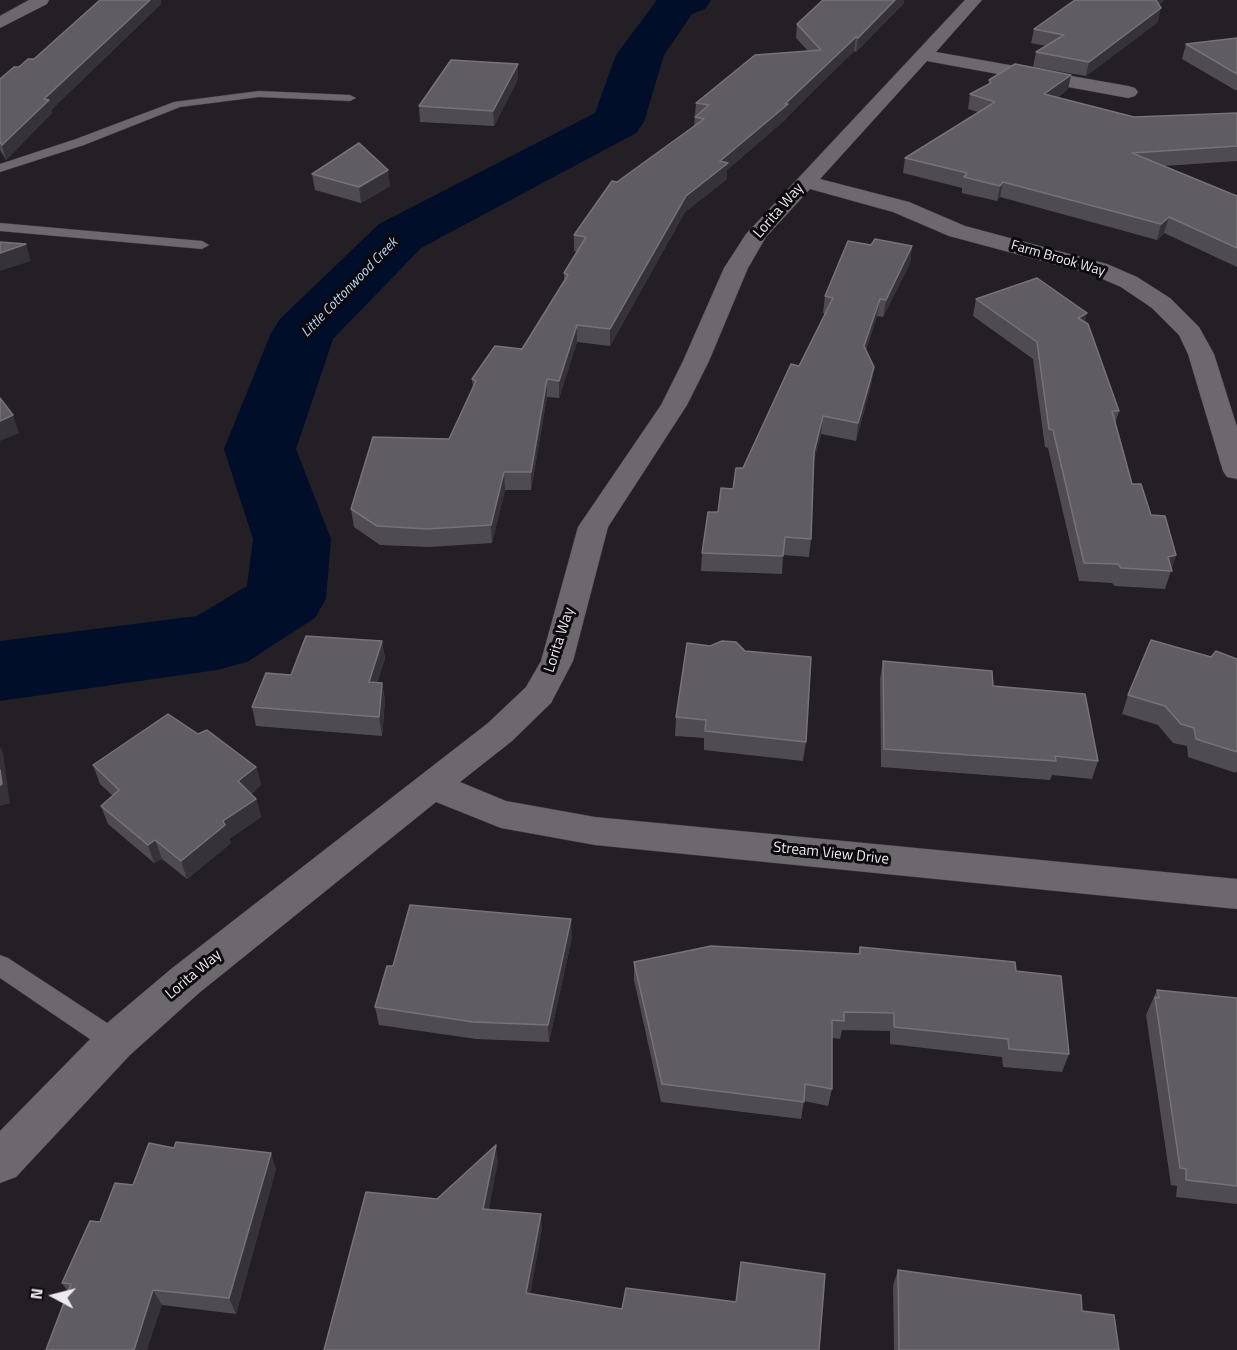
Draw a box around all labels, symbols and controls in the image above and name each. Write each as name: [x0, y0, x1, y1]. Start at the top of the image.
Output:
street label: Lorita Way: [750, 180, 808, 242]
water label: Little Cottonwood Creek: [298, 235, 402, 341]
street label: Farm Brook Way: [1009, 238, 1107, 280]
street label: Lorita Way: [541, 605, 579, 675]
street label: Stream View Drive: [772, 839, 890, 869]
street label: Lorita Way: [162, 946, 226, 1004]
north arrow: [24, 1266, 84, 1326]
text: N: [24, 1287, 49, 1301]

